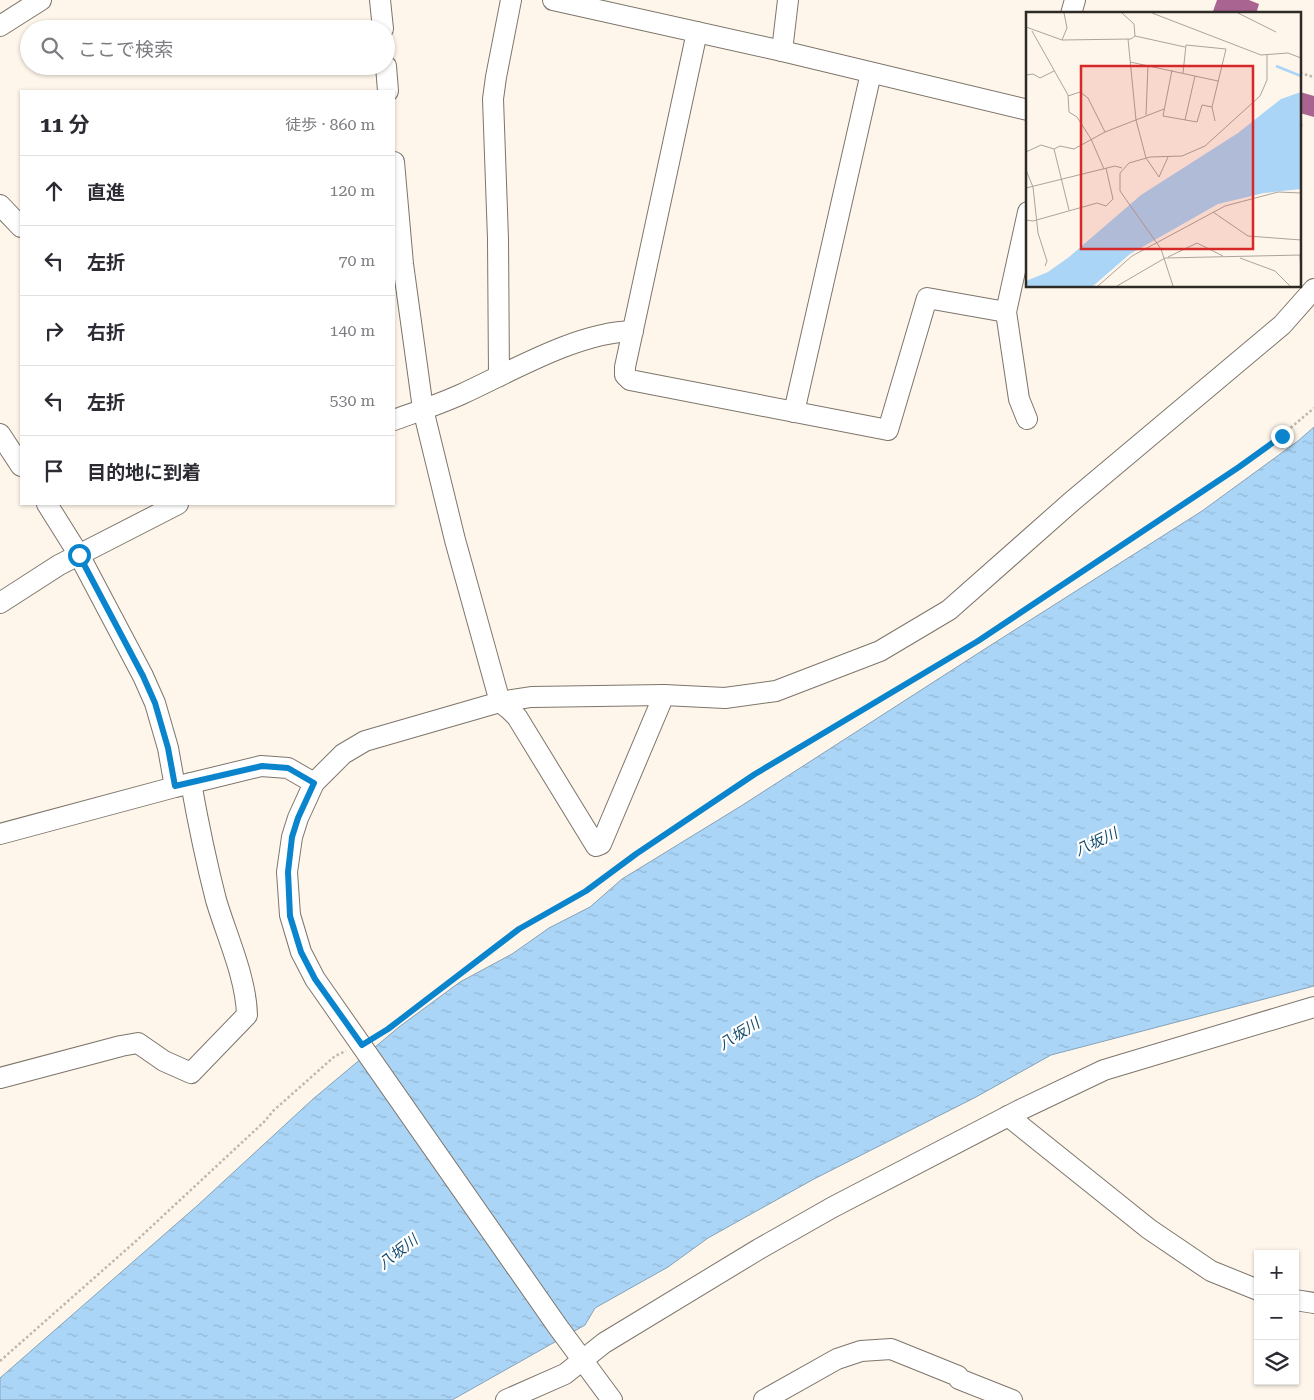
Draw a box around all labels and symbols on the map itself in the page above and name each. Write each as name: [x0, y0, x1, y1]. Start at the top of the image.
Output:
inset map: [1026, 12, 1302, 288]
route end: [1271, 425, 1294, 448]
route start: [68, 544, 91, 567]
water label: 八坂川: [1072, 823, 1122, 860]
water label: 八坂川: [715, 1013, 765, 1054]
water label: 八坂川: [375, 1230, 423, 1273]

